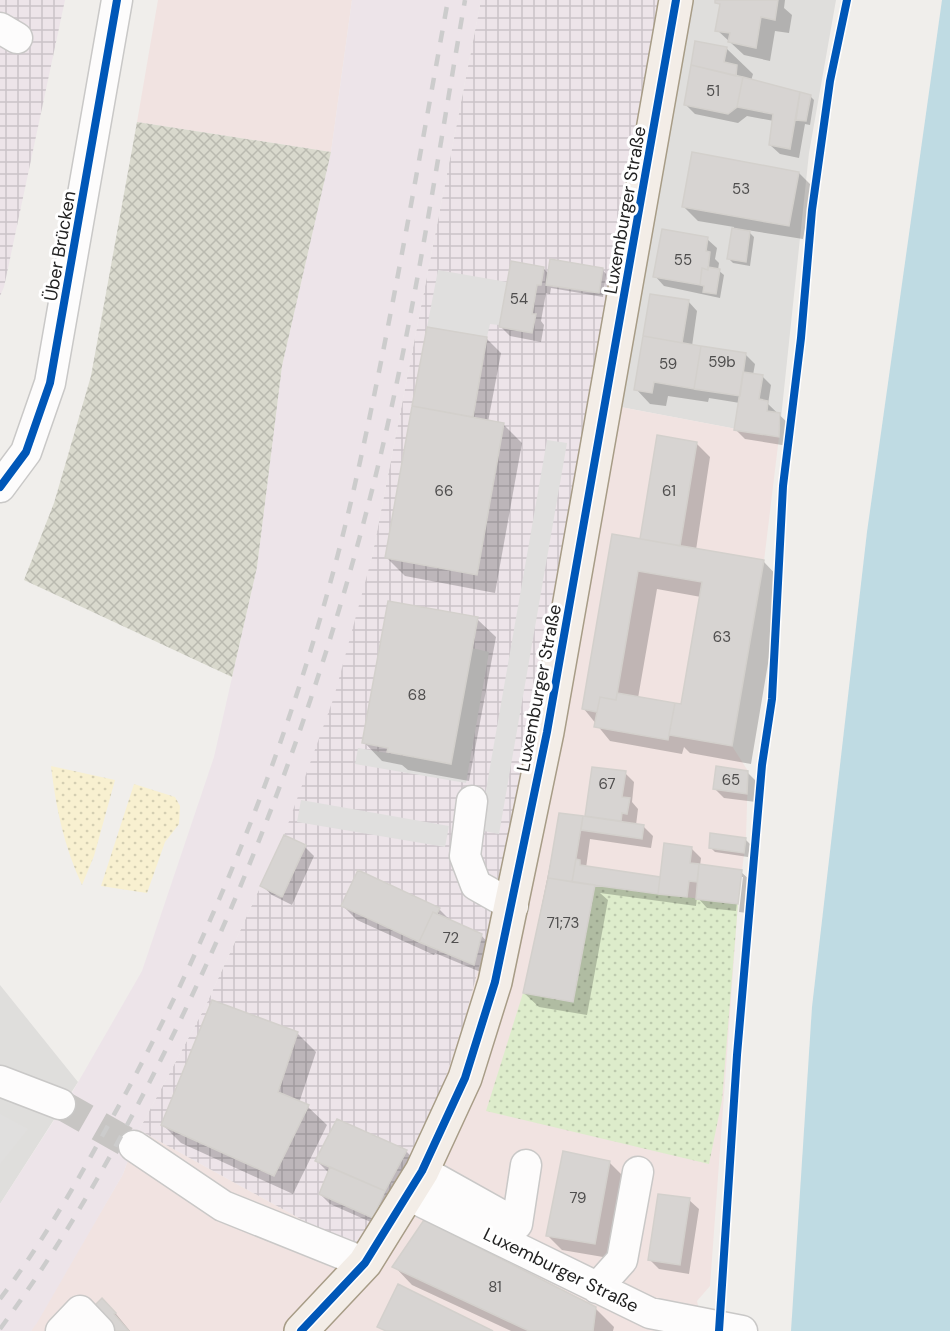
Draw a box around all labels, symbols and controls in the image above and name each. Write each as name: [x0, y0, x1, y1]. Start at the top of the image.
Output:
house number: 51: [706, 81, 720, 101]
street label: Luxemburger Straße: [598, 124, 652, 296]
house number: 53: [732, 179, 750, 199]
street label: Über Brücken: [38, 189, 82, 303]
house number: 55: [674, 250, 692, 270]
house number: 54: [510, 289, 528, 309]
house number: 59b: [708, 352, 736, 372]
house number: 59: [659, 354, 677, 374]
house number: 66: [435, 481, 453, 501]
house number: 61: [662, 481, 676, 501]
street label: Luxemburger Straße: [511, 602, 567, 774]
house number: 63: [713, 627, 731, 647]
house number: 68: [408, 685, 426, 705]
house number: 65: [722, 770, 740, 790]
house number: 67: [598, 774, 616, 794]
house number: 71;73: [547, 913, 579, 933]
house number: 72: [443, 928, 459, 948]
house number: 79: [569, 1188, 587, 1208]
street label: Luxemburger Straße: [479, 1222, 643, 1318]
house number: 81: [488, 1277, 502, 1297]

